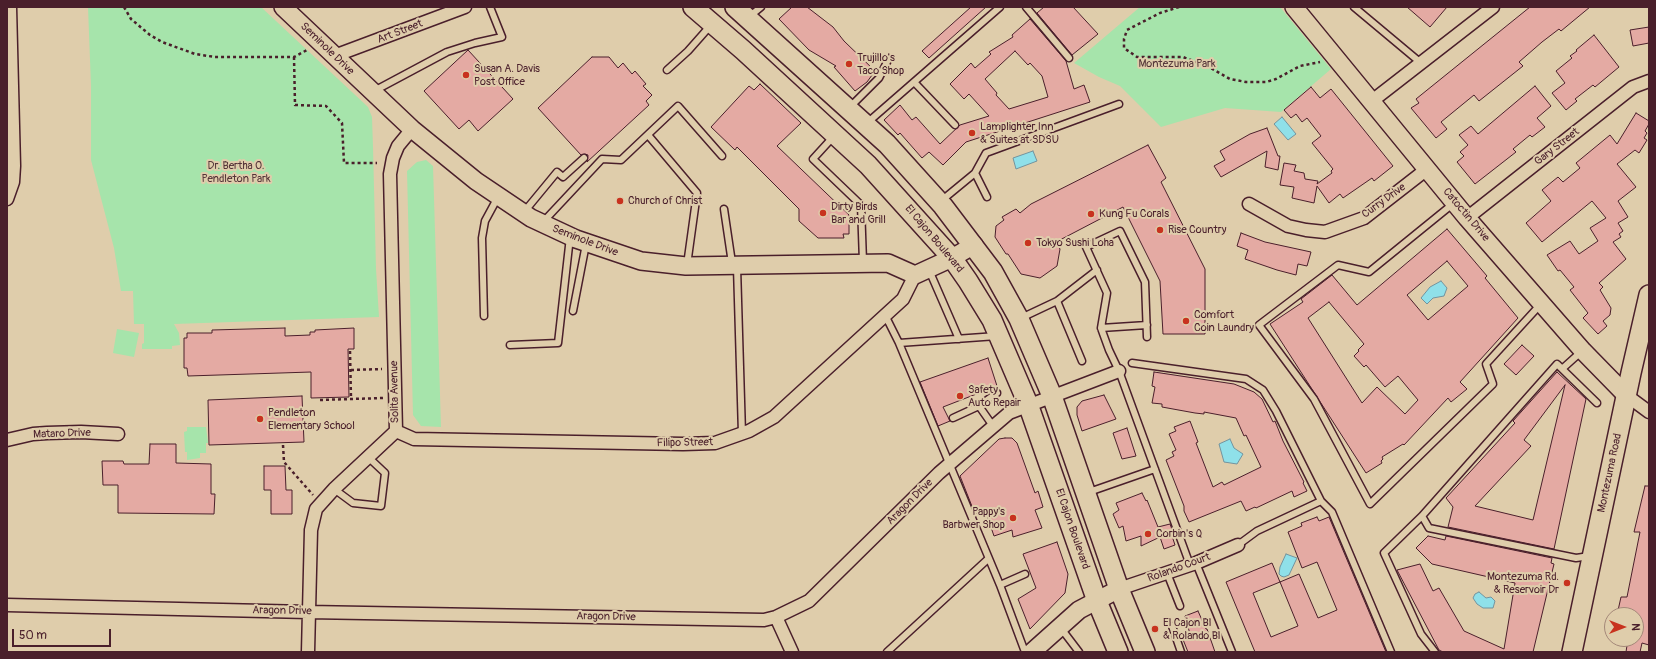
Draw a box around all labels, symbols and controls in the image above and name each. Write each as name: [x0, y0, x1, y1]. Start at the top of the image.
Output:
street label: Art Street: [375, 17, 425, 47]
street label: Seminole Drive: [297, 20, 357, 78]
place label: Trujillo's Taco Shop: [857, 51, 904, 77]
park label: Montezuma Park: [1138, 57, 1216, 71]
marker: Trujillo's Taco Shop: [844, 59, 854, 69]
place label: Susan A. Davis Post Office: [474, 62, 540, 88]
marker: Susan A. Davis Post Office: [461, 70, 471, 80]
place label: Lamplighter Inn & Suites at SDSU: [980, 120, 1059, 146]
street label: Gary Street: [1532, 125, 1582, 169]
marker: Lamplighter Inn & Suites at SDSU: [967, 128, 977, 138]
park label: Dr. Bertha O. Pendleton Park: [201, 159, 271, 185]
street label: Curry Drive: [1360, 181, 1408, 221]
street label: Catoctin Drive: [1440, 186, 1492, 244]
place label: Church of Christ: [628, 194, 702, 208]
marker: Church of Christ: [615, 196, 625, 206]
place label: Dirty Birds Bar and Grill: [831, 200, 886, 226]
street label: El Cajon Boulevard: [902, 202, 966, 276]
place label: Kung Fu Corals: [1099, 207, 1169, 221]
marker: Dirty Birds Bar and Grill: [818, 208, 828, 218]
marker: Kung Fu Corals: [1086, 209, 1096, 219]
street label: Seminole Drive: [550, 222, 620, 260]
place label: Rise Country: [1168, 223, 1226, 237]
marker: Rise Country: [1155, 225, 1165, 235]
place label: Tokyo Sushi Loha: [1036, 236, 1114, 250]
marker: Tokyo Sushi Loha: [1023, 238, 1033, 248]
place label: Comfort Coin Laundry: [1194, 308, 1254, 334]
marker: Comfort Coin Laundry: [1181, 316, 1191, 326]
street label: Solita Avenue: [388, 361, 402, 423]
place label: Safety Auto Repair: [968, 383, 1021, 409]
marker: Safety Auto Repair: [955, 391, 965, 401]
place label: Pendleton Elementary School: [268, 406, 355, 432]
marker: Pendleton Elementary School: [255, 414, 265, 424]
street label: Mataro Drive: [33, 426, 91, 442]
street label: Montezuma Road: [1595, 432, 1625, 514]
street label: Filipo Street: [657, 436, 713, 450]
street label: Aragon Drive: [884, 476, 936, 528]
street label: El Cajon Boulevard: [1052, 487, 1092, 571]
place label: Pappy's Barbwer Shop: [942, 505, 1005, 531]
marker: Pappy's Barbwer Shop: [1008, 513, 1018, 523]
place label: Corbin's Q: [1156, 527, 1202, 541]
marker: Corbin's Q: [1143, 529, 1153, 539]
street label: Rolando Court: [1146, 551, 1212, 585]
place label: Montezuma Rd. & Reservoir Dr: [1487, 570, 1559, 596]
marker: Montezuma Rd. & Reservoir Dr: [1562, 578, 1572, 588]
street label: Aragon Drive: [252, 604, 312, 618]
north arrow: [1604, 607, 1644, 647]
street label: Aragon Drive: [576, 610, 636, 624]
place label: El Cajon Bl & Rolando Bl: [1163, 616, 1220, 642]
scale bar: [14, 621, 113, 647]
text: N: [1629, 623, 1642, 631]
marker: El Cajon Bl & Rolando Bl: [1150, 624, 1160, 634]
text: 50 m: [19, 628, 47, 643]

